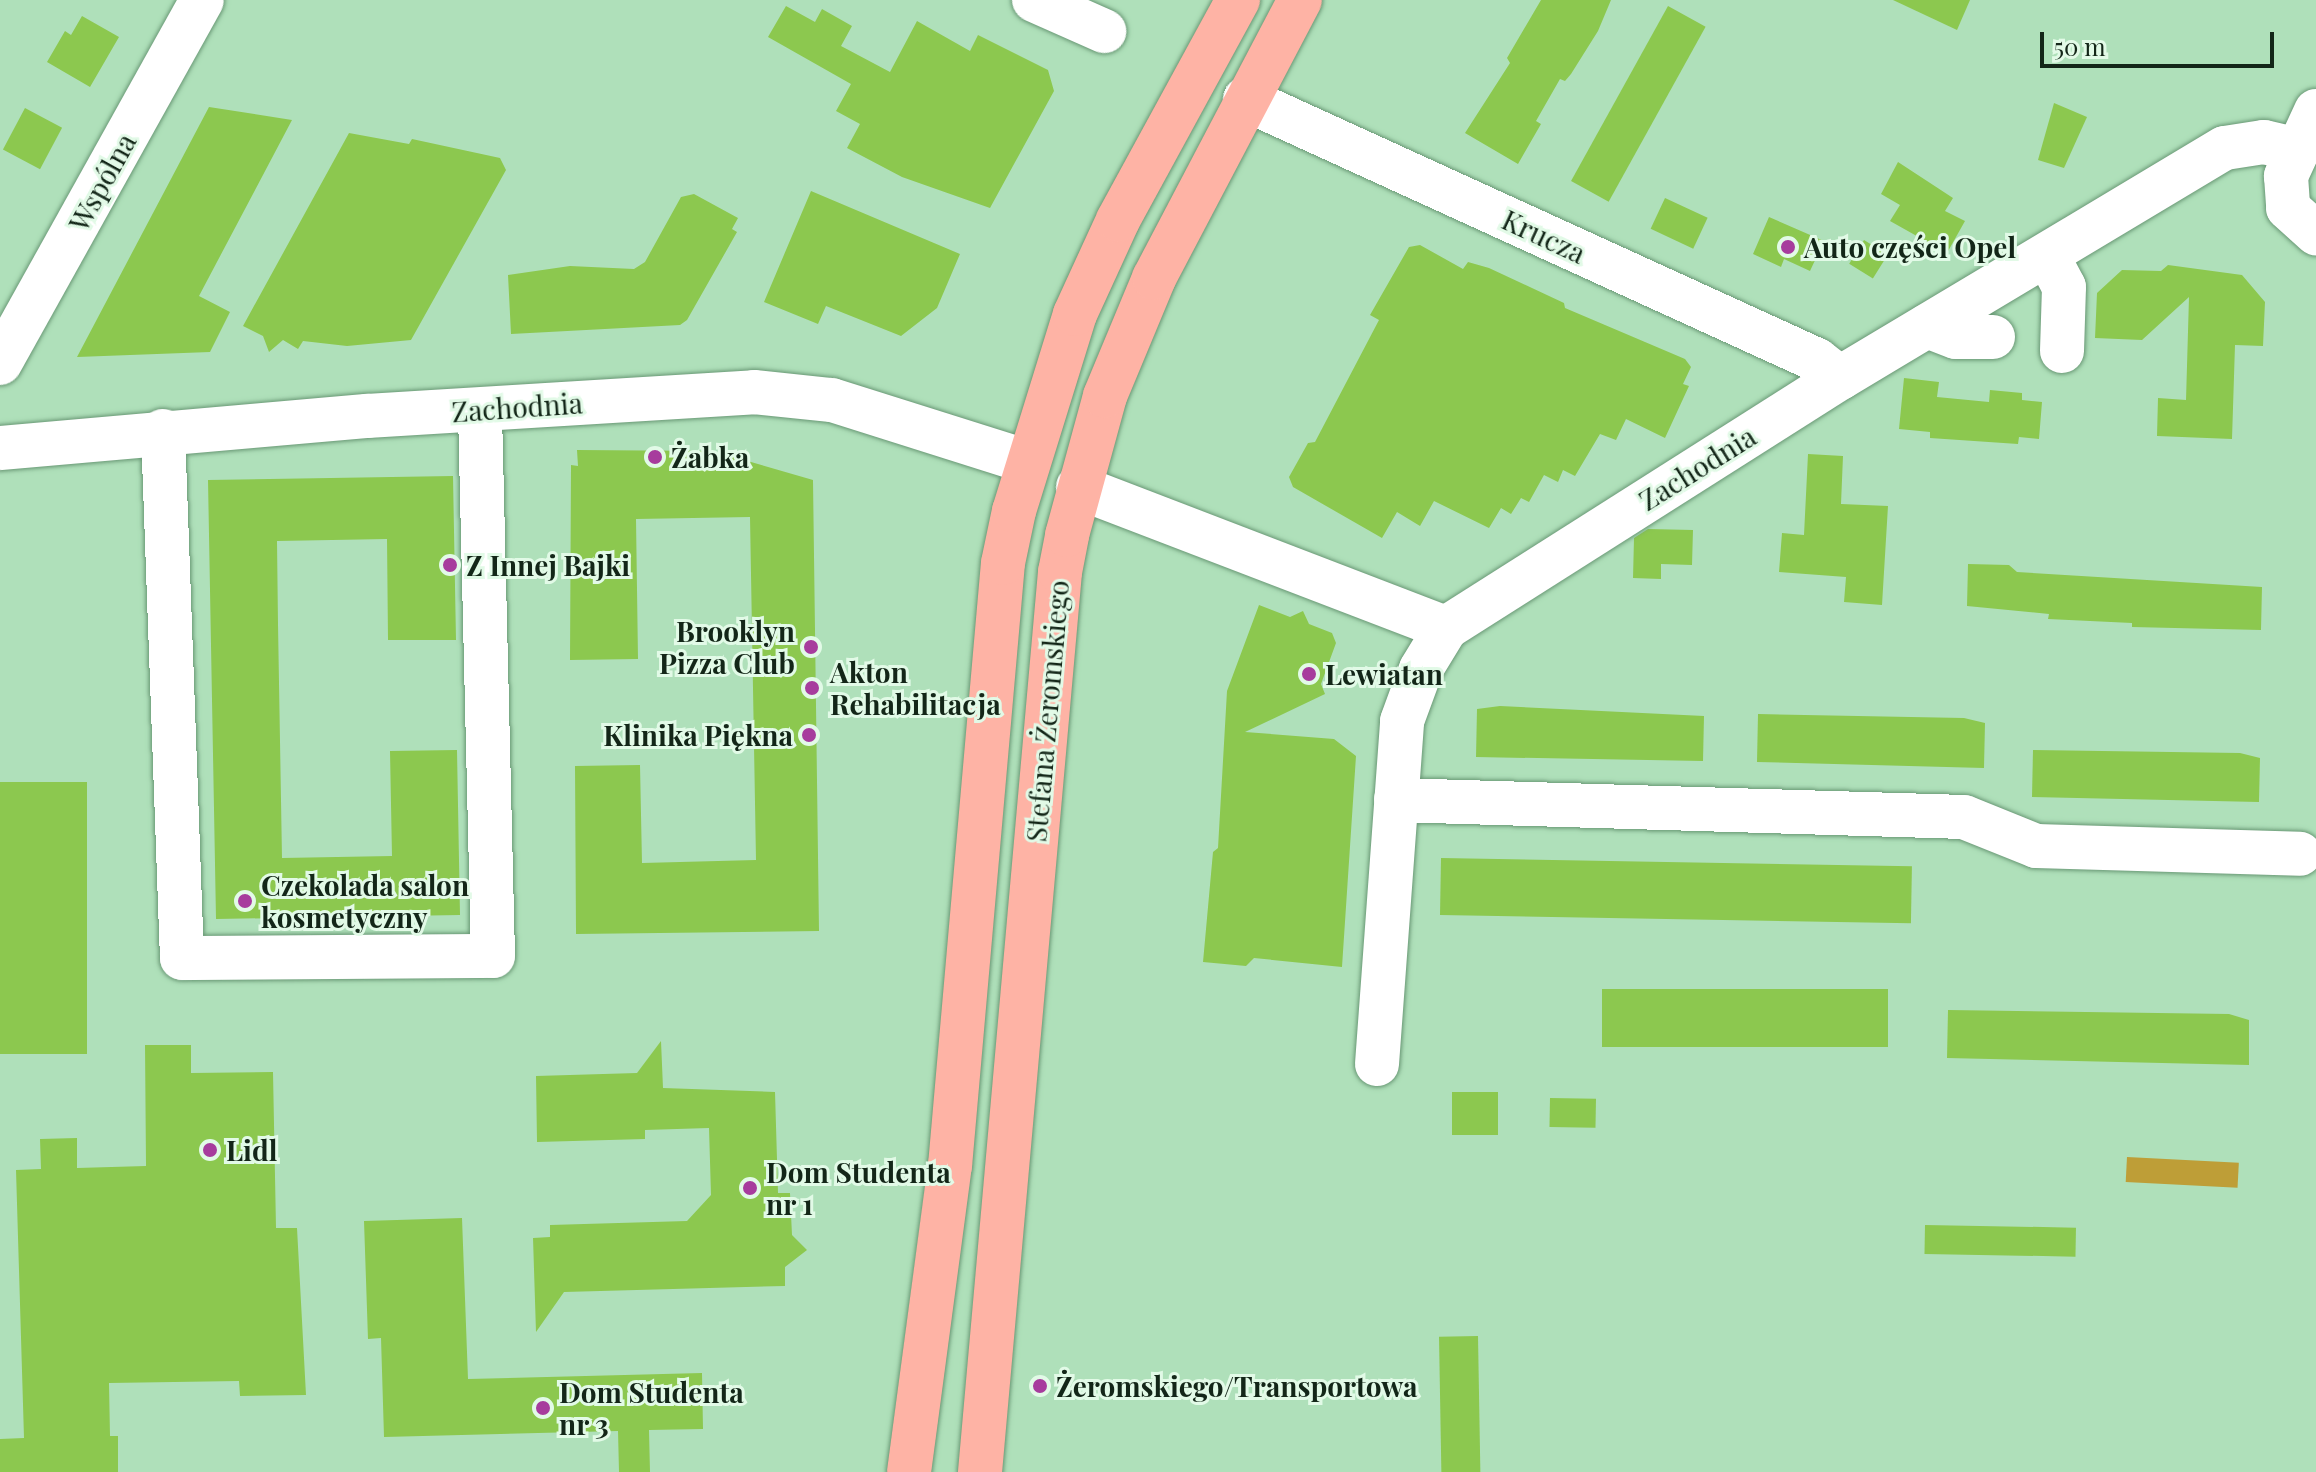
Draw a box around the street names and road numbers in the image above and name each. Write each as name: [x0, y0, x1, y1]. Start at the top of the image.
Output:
street label: Wspólna: [61, 127, 143, 237]
street label: Krucza: [1497, 202, 1591, 270]
street label: Zachodnia: [450, 386, 584, 428]
street label: Zachodnia: [1632, 419, 1762, 517]
street label: Stefana Żeromskiego: [1019, 579, 1075, 843]

